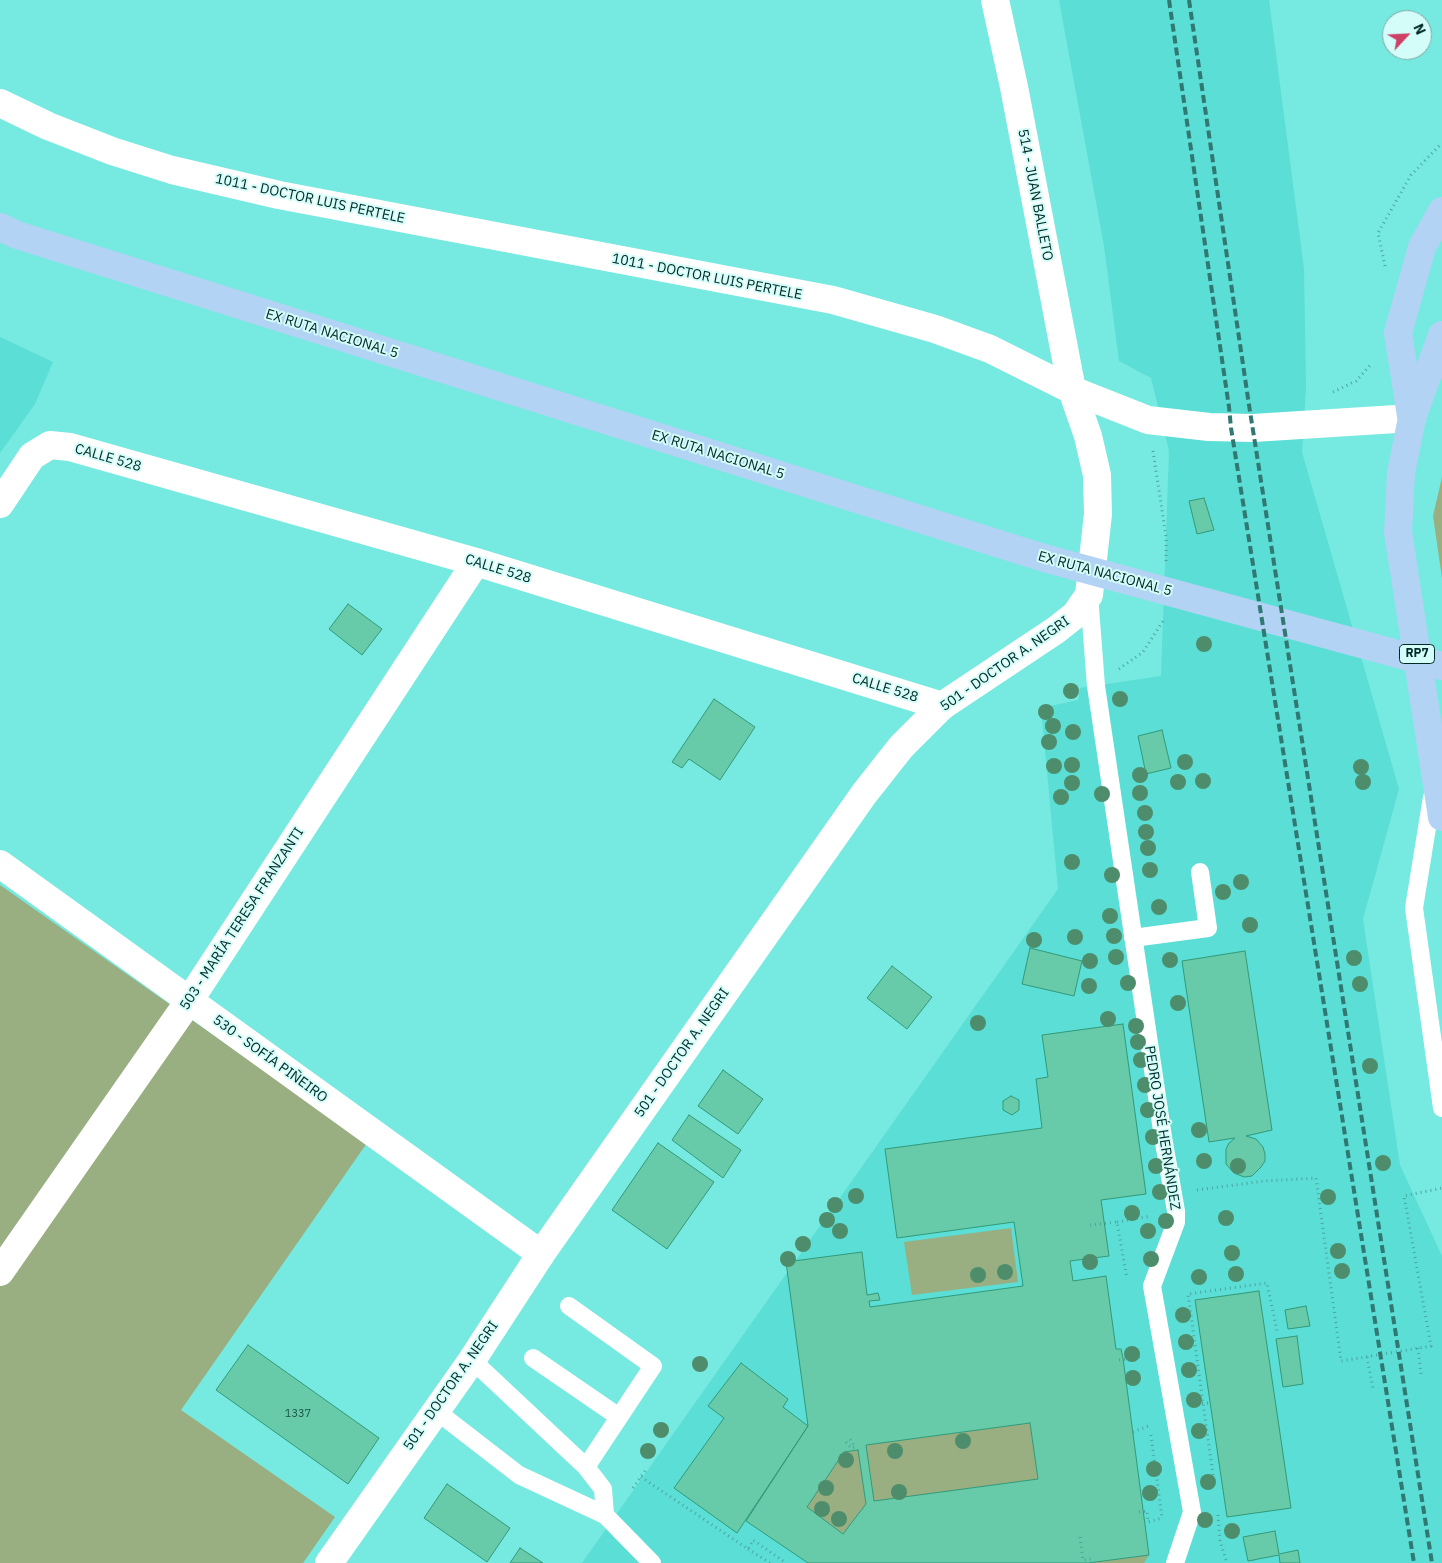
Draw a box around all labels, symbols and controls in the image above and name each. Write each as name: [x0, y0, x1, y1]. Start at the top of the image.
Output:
north arrow: [1382, 10, 1432, 60]
text: N: [1409, 21, 1430, 37]
street label: 514 - JUAN BALLETO: [1014, 128, 1056, 262]
street label: 1011 - DOCTOR LUIS PERTELE: [214, 171, 406, 227]
street label: 1011 - DOCTOR LUIS PERTELE: [610, 250, 804, 304]
street label: EX RUTA NACIONAL 5: [263, 306, 401, 362]
street label: EX RUTA NACIONAL 5: [649, 427, 787, 483]
street label: CALLE 528: [73, 441, 143, 475]
street label: EX RUTA NACIONAL 5: [1036, 548, 1174, 600]
street label: CALLE 528: [463, 551, 533, 587]
street label: 501 - DOCTOR A. NEGRI: [937, 613, 1073, 715]
road number: RP7: [1400, 644, 1434, 664]
street label: CALLE 528: [850, 670, 920, 706]
street label: 503 - MARÍA TERESA FRANZANTI: [177, 825, 307, 1013]
street label: 501 - DOCTOR A. NEGRI: [631, 985, 733, 1121]
street label: 530 - SOFÍA PIÑEIRO: [209, 1012, 331, 1106]
street label: PEDRO JOSÉ HERNÁNDEZ: [1141, 1045, 1183, 1211]
street label: 501 - DOCTOR A. NEGRI: [400, 1318, 502, 1454]
house number: 1337: [285, 1407, 311, 1421]

